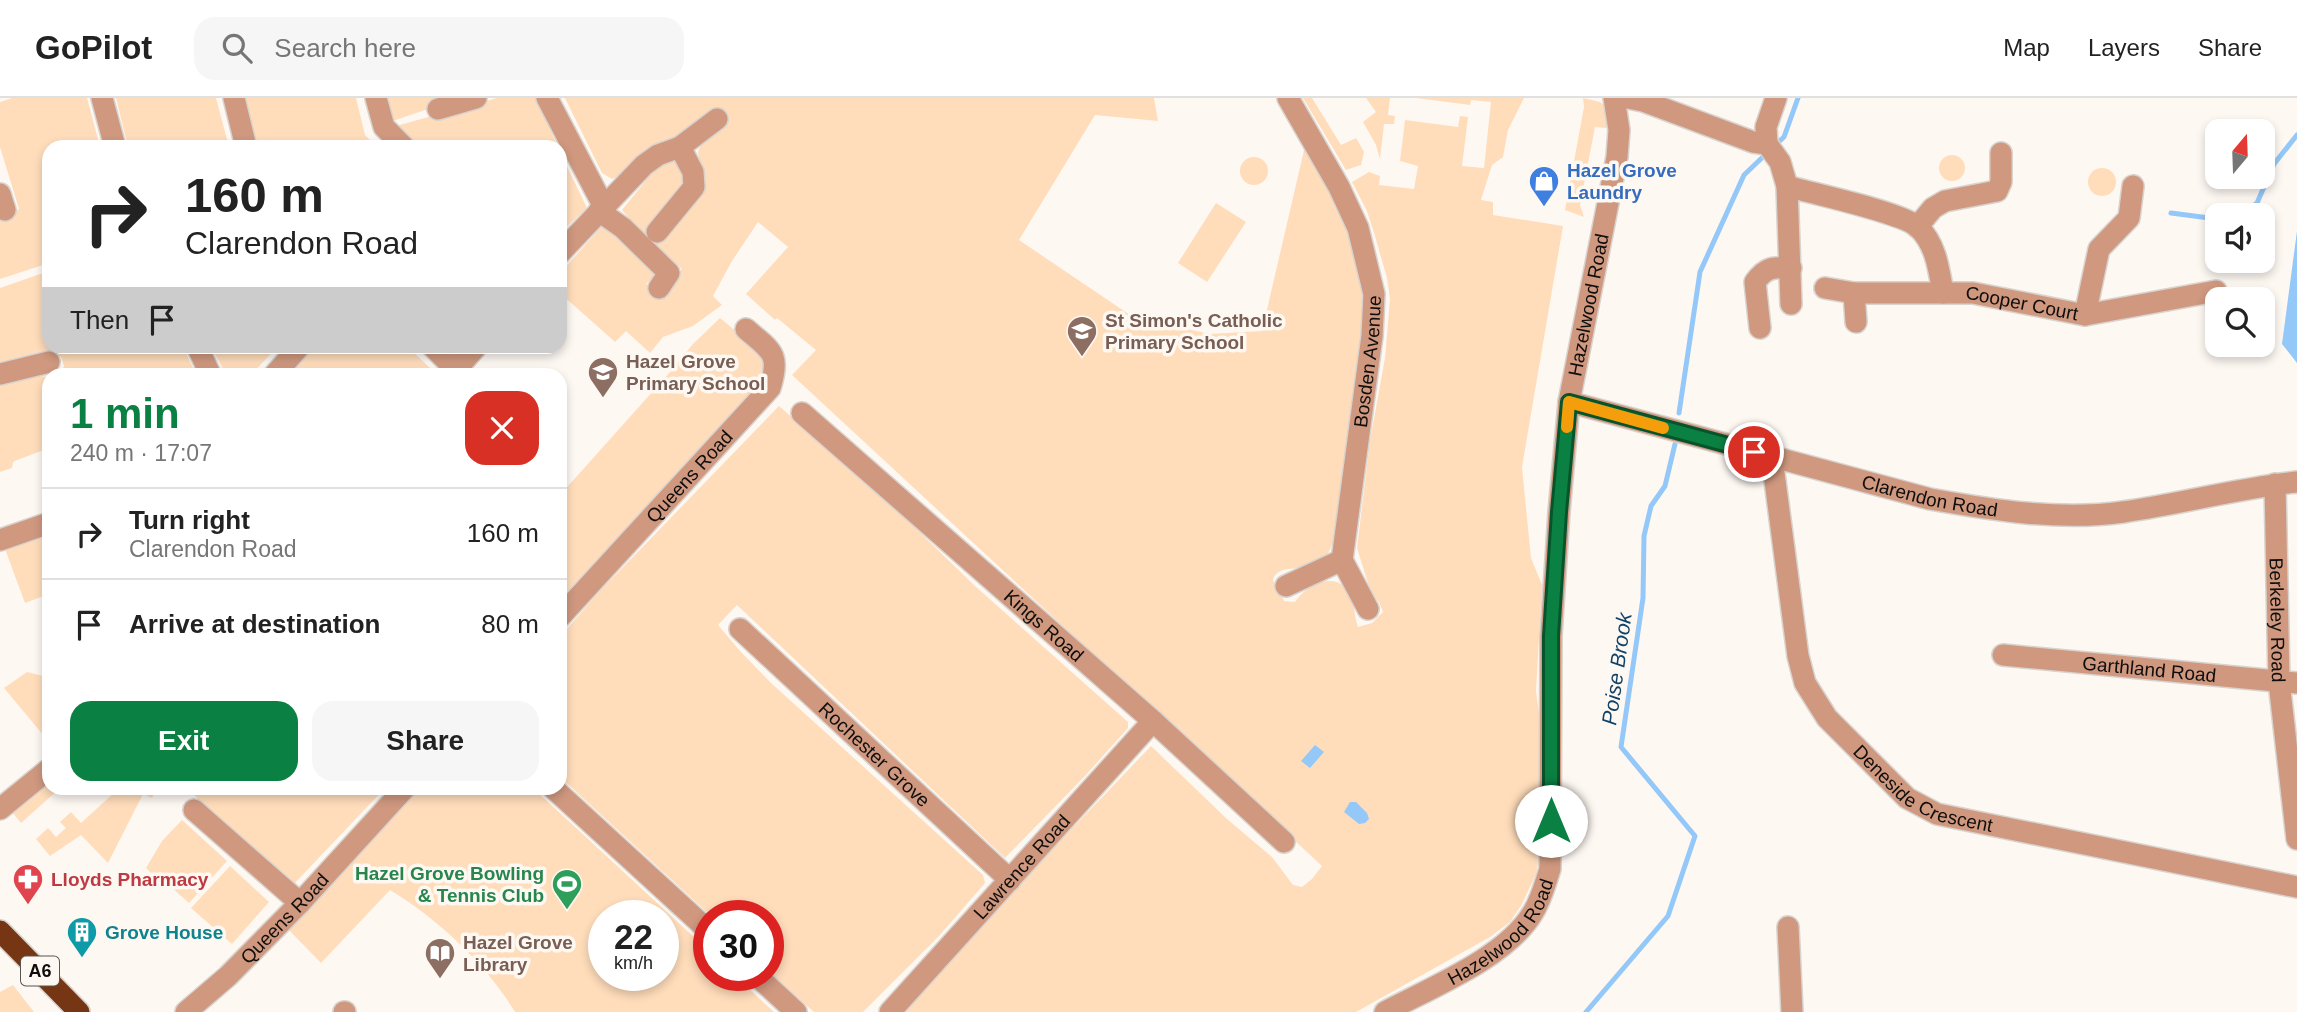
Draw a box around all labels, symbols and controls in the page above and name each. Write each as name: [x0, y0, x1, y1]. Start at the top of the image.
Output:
search box: [194, 17, 684, 80]
text: GoPilot: [35, 29, 152, 66]
icon: search: [218, 29, 256, 67]
text: Search here: [274, 33, 416, 63]
text: Map: [2003, 34, 2050, 61]
text: Layers: [2088, 34, 2160, 61]
text: Share: [2198, 34, 2262, 61]
north arrow: [2205, 119, 2275, 189]
map controls: [2205, 119, 2275, 357]
place label: Hazel Grove Laundry: [1567, 160, 1677, 203]
shop icon: Hazel Grove Laundry: [1527, 164, 1561, 208]
icon: right: [70, 168, 161, 259]
text: 160 m: [185, 168, 324, 222]
button: sound: [2205, 203, 2275, 273]
text: Clarendon Road: [185, 225, 418, 261]
street label: Hazelwood Road: [1564, 232, 1613, 378]
street label: Cooper Court: [1966, 283, 2081, 325]
button: search: [2205, 287, 2275, 357]
street label: Bosden Avenue: [1350, 295, 1385, 429]
icon: arrive: [143, 301, 181, 339]
text: Then: [70, 305, 129, 335]
place label: St Simon's Catholic Primary School: [1105, 310, 1283, 353]
school or university icon: St Simon's Catholic Primary School: [1065, 314, 1099, 358]
place label: Hazel Grove Primary School: [626, 351, 765, 394]
school or university icon: Hazel Grove Primary School: [586, 355, 620, 399]
text: 1 min: [70, 390, 180, 437]
button: close: [465, 391, 539, 465]
pin: [1724, 422, 1784, 482]
street label: Queens Road: [642, 426, 737, 527]
icon: arrive: [1735, 433, 1773, 471]
text: 240 m · 17:07: [70, 440, 212, 466]
street label: Clarendon Road: [1859, 471, 1999, 521]
text: Turn right: [129, 505, 250, 535]
icon: right: [70, 515, 108, 553]
text: 160 m: [467, 518, 539, 548]
text: Clarendon Road: [129, 536, 297, 562]
street label: Berkeley Road: [2265, 557, 2289, 683]
street label: Kings Road: [1000, 585, 1088, 666]
icon: arrive: [70, 606, 108, 644]
text: Arrive at destination: [129, 609, 380, 639]
text: 80 m: [481, 609, 539, 639]
water label: Poise Brook: [1597, 610, 1636, 727]
street label: Garthland Road: [2081, 653, 2217, 686]
street label: Rochester Grove: [815, 698, 934, 811]
button: Exit: [70, 701, 298, 781]
button: Share: [312, 701, 539, 781]
street label: Deneside Crescent: [1849, 741, 1995, 836]
position arrow: [1514, 784, 1588, 858]
street label: Lawrence Road: [969, 810, 1074, 923]
pharmacy icon: Lloyds Pharmacy: [11, 862, 45, 906]
place label: Hazel Grove Bowling & Tennis Club: [355, 863, 544, 906]
sports icon: Hazel Grove Bowling & Tennis Club: [550, 867, 584, 911]
place label: Lloyds Pharmacy: [51, 869, 209, 890]
street label: Queens Road: [236, 869, 333, 968]
street label: Hazelwood Road: [1444, 876, 1557, 989]
speed limit sign: 30: [693, 900, 784, 991]
building icon: Grove House: [65, 915, 99, 959]
text: 22: [614, 917, 653, 956]
place label: Grove House: [105, 922, 223, 943]
place label: Hazel Grove Library: [463, 932, 573, 975]
library icon: Hazel Grove Library: [423, 936, 457, 980]
text: km/h: [614, 953, 653, 973]
road number: A6: [21, 956, 59, 986]

